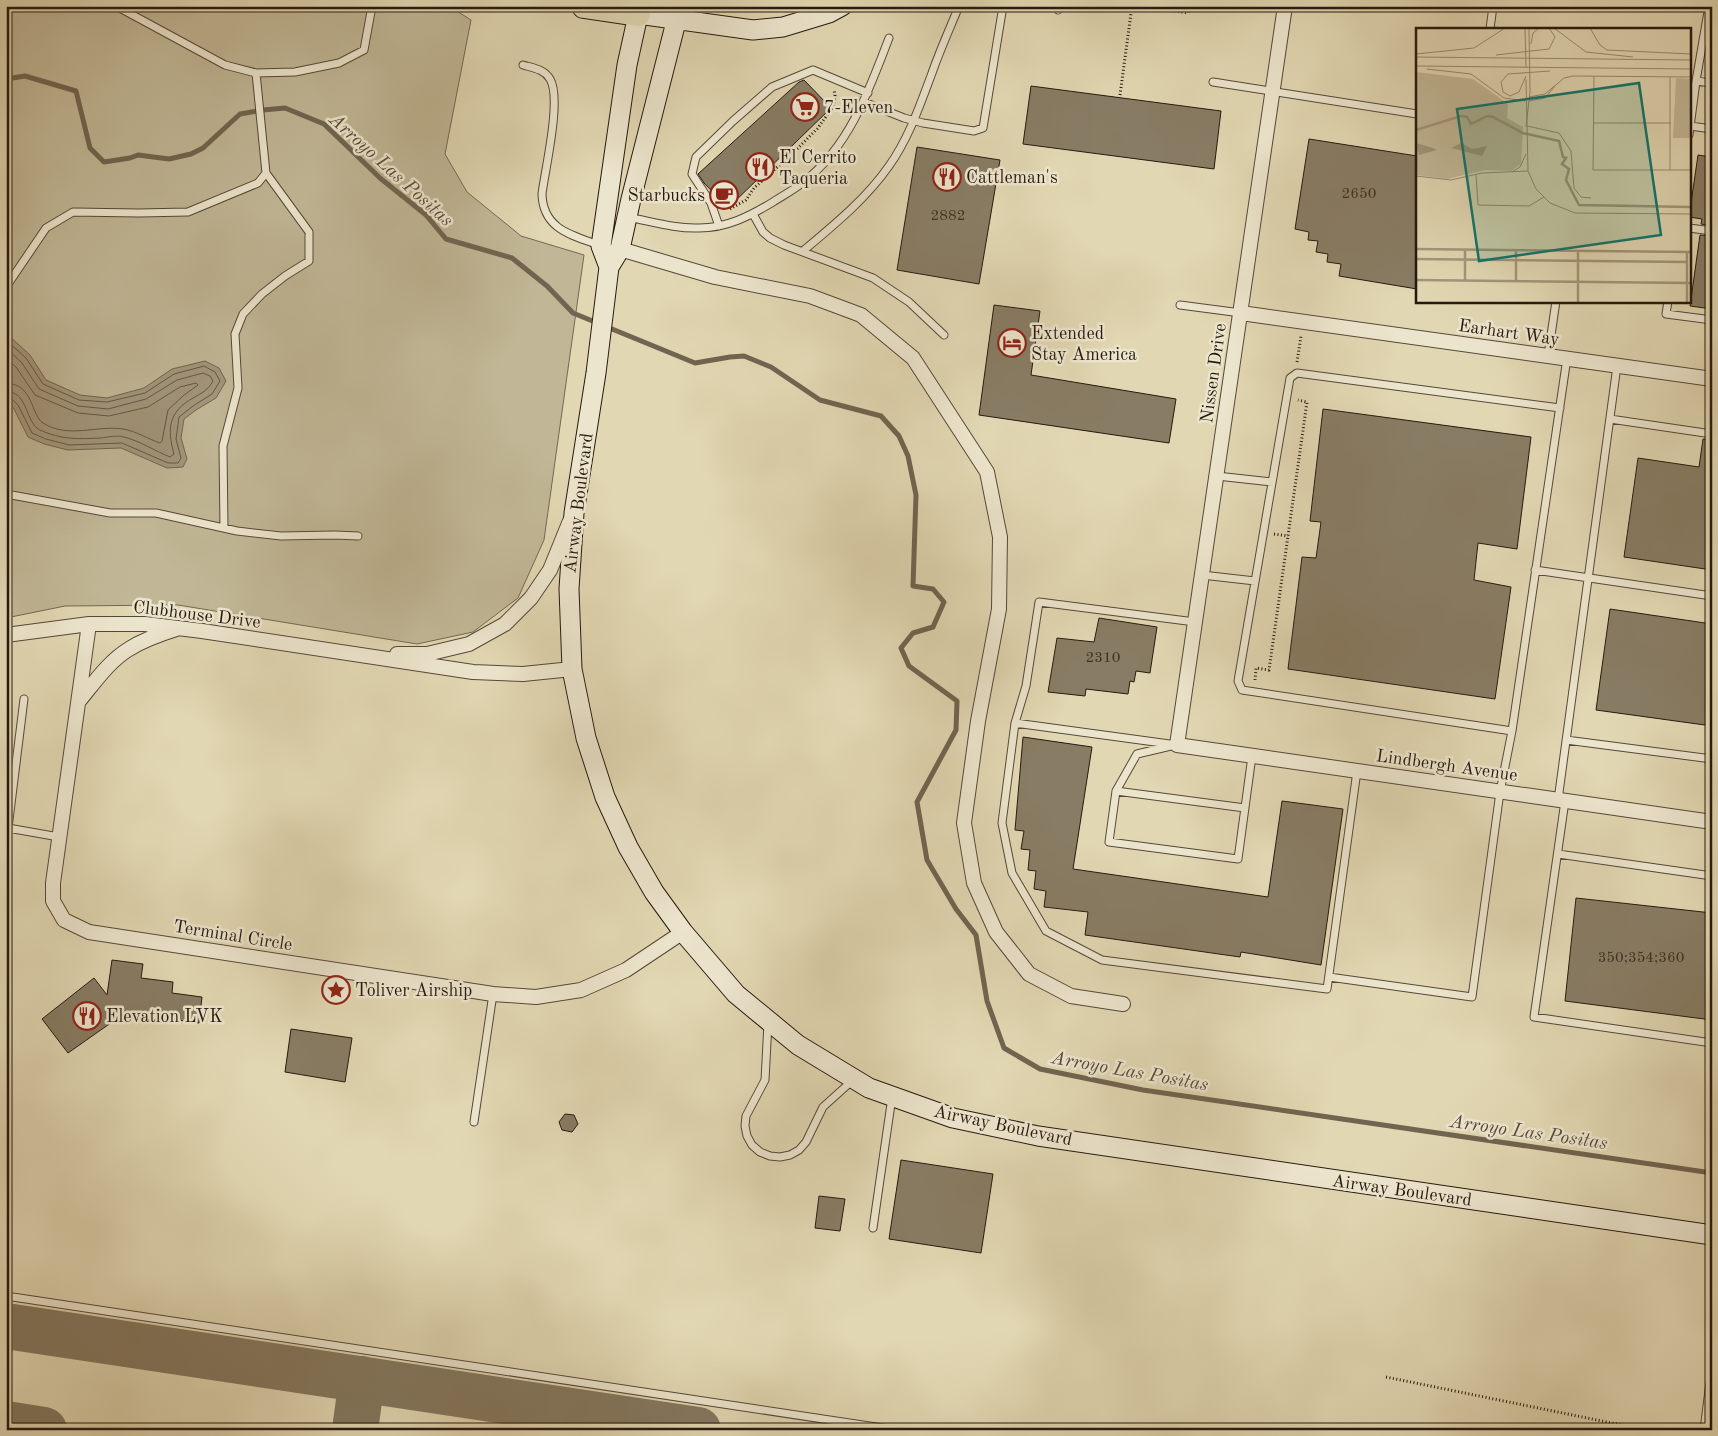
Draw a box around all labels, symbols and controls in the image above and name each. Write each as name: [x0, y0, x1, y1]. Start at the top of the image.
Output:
inset map: [1416, 28, 1690, 302]
supermarket icon: 7-Eleven: [790, 92, 820, 122]
place label: 7-Eleven: [824, 99, 894, 117]
water label: Arroyo Las Positas: [324, 110, 456, 231]
place label: El Cerrito Taqueria: [779, 149, 857, 188]
restaurant icon: El Cerrito Taqueria: [745, 152, 775, 182]
restaurant icon: Cattleman's: [932, 162, 962, 192]
place label: Cattleman's: [966, 169, 1058, 187]
cafe icon: Starbucks: [709, 180, 739, 210]
place label: Starbucks: [627, 187, 705, 205]
house number: 2650: [1342, 187, 1376, 202]
house number: 2882: [931, 209, 965, 224]
street label: Earhart Way: [1457, 317, 1561, 349]
street label: Nissen Drive: [1198, 322, 1230, 424]
place label: Extended Stay America: [1031, 325, 1137, 364]
hotel icon: Extended Stay America: [997, 328, 1027, 358]
street label: Airway Boulevard: [561, 432, 597, 574]
street label: Clubhouse Drive: [132, 598, 262, 632]
house number: 2310: [1086, 651, 1120, 666]
street label: Lindbergh Avenue: [1375, 747, 1519, 785]
street label: Terminal Circle: [172, 918, 294, 954]
house number: 350;354;360: [1598, 951, 1684, 966]
place icon: Toliver Airship: [321, 975, 351, 1005]
place label: Toliver Airship: [355, 982, 472, 1000]
restaurant icon: Elevation LVK: [72, 1001, 102, 1031]
place label: Elevation LVK: [106, 1008, 223, 1026]
water label: Arroyo Las Positas: [1049, 1049, 1209, 1096]
street label: Airway Boulevard: [932, 1102, 1074, 1149]
water label: Arroyo Las Positas: [1448, 1113, 1609, 1154]
street label: Airway Boulevard: [1331, 1172, 1473, 1210]

